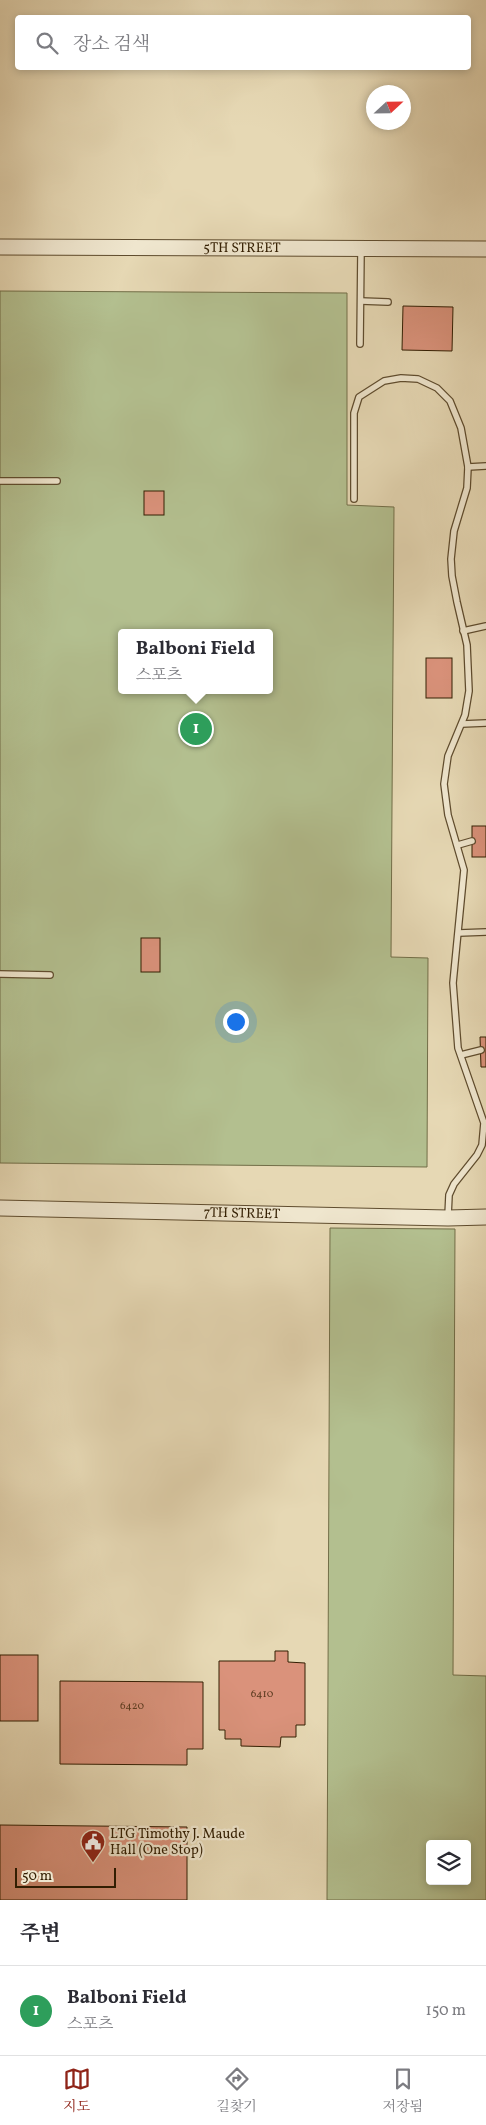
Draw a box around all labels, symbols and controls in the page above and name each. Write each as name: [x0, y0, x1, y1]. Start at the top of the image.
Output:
search box: [15, 15, 471, 70]
icon: search: [33, 29, 61, 57]
text: 장소 검색: [73, 32, 150, 58]
north arrow: [366, 85, 411, 130]
street label: 5TH STREET: [203, 238, 281, 258]
popup: [118, 629, 273, 694]
text: Balboni Field: [136, 636, 255, 662]
text: 스포츠: [136, 665, 182, 687]
pin: 1: [180, 710, 212, 748]
your location: [223, 1009, 249, 1035]
street label: 7TH STREET: [203, 1203, 281, 1224]
house number: 6410: [251, 1687, 274, 1702]
house number: 6420: [120, 1699, 144, 1714]
place label: LTG Timothy J. Maude Hall (One Stop): [110, 1825, 245, 1860]
public building icon: LTG Timothy J. Maude Hall (One Stop): [80, 1829, 106, 1863]
map controls: [426, 1840, 471, 1885]
button: layers: [426, 1840, 471, 1885]
scale bar: [15, 1865, 116, 1888]
text: 50 m: [22, 1867, 52, 1886]
text: 주변: [20, 1920, 61, 1949]
text: Balboni Field: [67, 1985, 186, 2011]
text: 1: [33, 2000, 39, 2022]
text: 150 m: [425, 2000, 466, 2022]
text: 스포츠: [67, 2014, 113, 2036]
tab: 지도: [63, 2065, 91, 2117]
tab: 길찾기: [216, 2065, 257, 2117]
tab: 저장됨: [383, 2065, 423, 2117]

